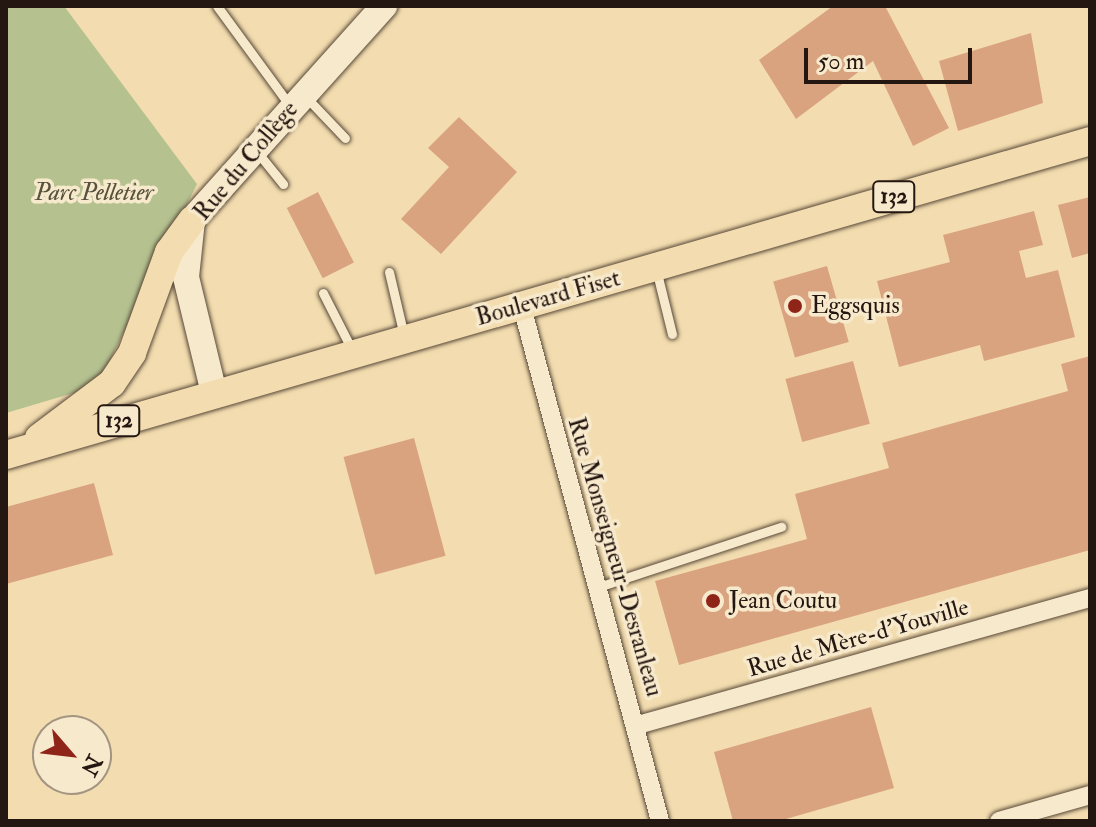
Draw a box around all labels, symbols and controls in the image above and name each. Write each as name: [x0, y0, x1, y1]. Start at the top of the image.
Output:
scale bar: [808, 32, 976, 82]
text: 50 m: [818, 46, 864, 77]
street label: Rue du Collège: [188, 96, 304, 226]
park label: Parc Pelletier: [35, 179, 153, 207]
road number: 132: [872, 179, 916, 215]
street label: Boulevard Fiset: [472, 264, 624, 332]
place label: Eggsquis: [811, 292, 900, 320]
marker: Eggsquis: [786, 297, 804, 315]
road number: 132: [97, 403, 141, 439]
street label: Rue Monseigneur-Desranleau: [561, 414, 669, 700]
place label: Jean Coutu: [729, 587, 837, 615]
marker: Jean Coutu: [704, 592, 722, 610]
street label: Rue de Mère-d'Youville: [744, 593, 972, 683]
north arrow: [32, 715, 112, 795]
text: N: [74, 750, 108, 781]

